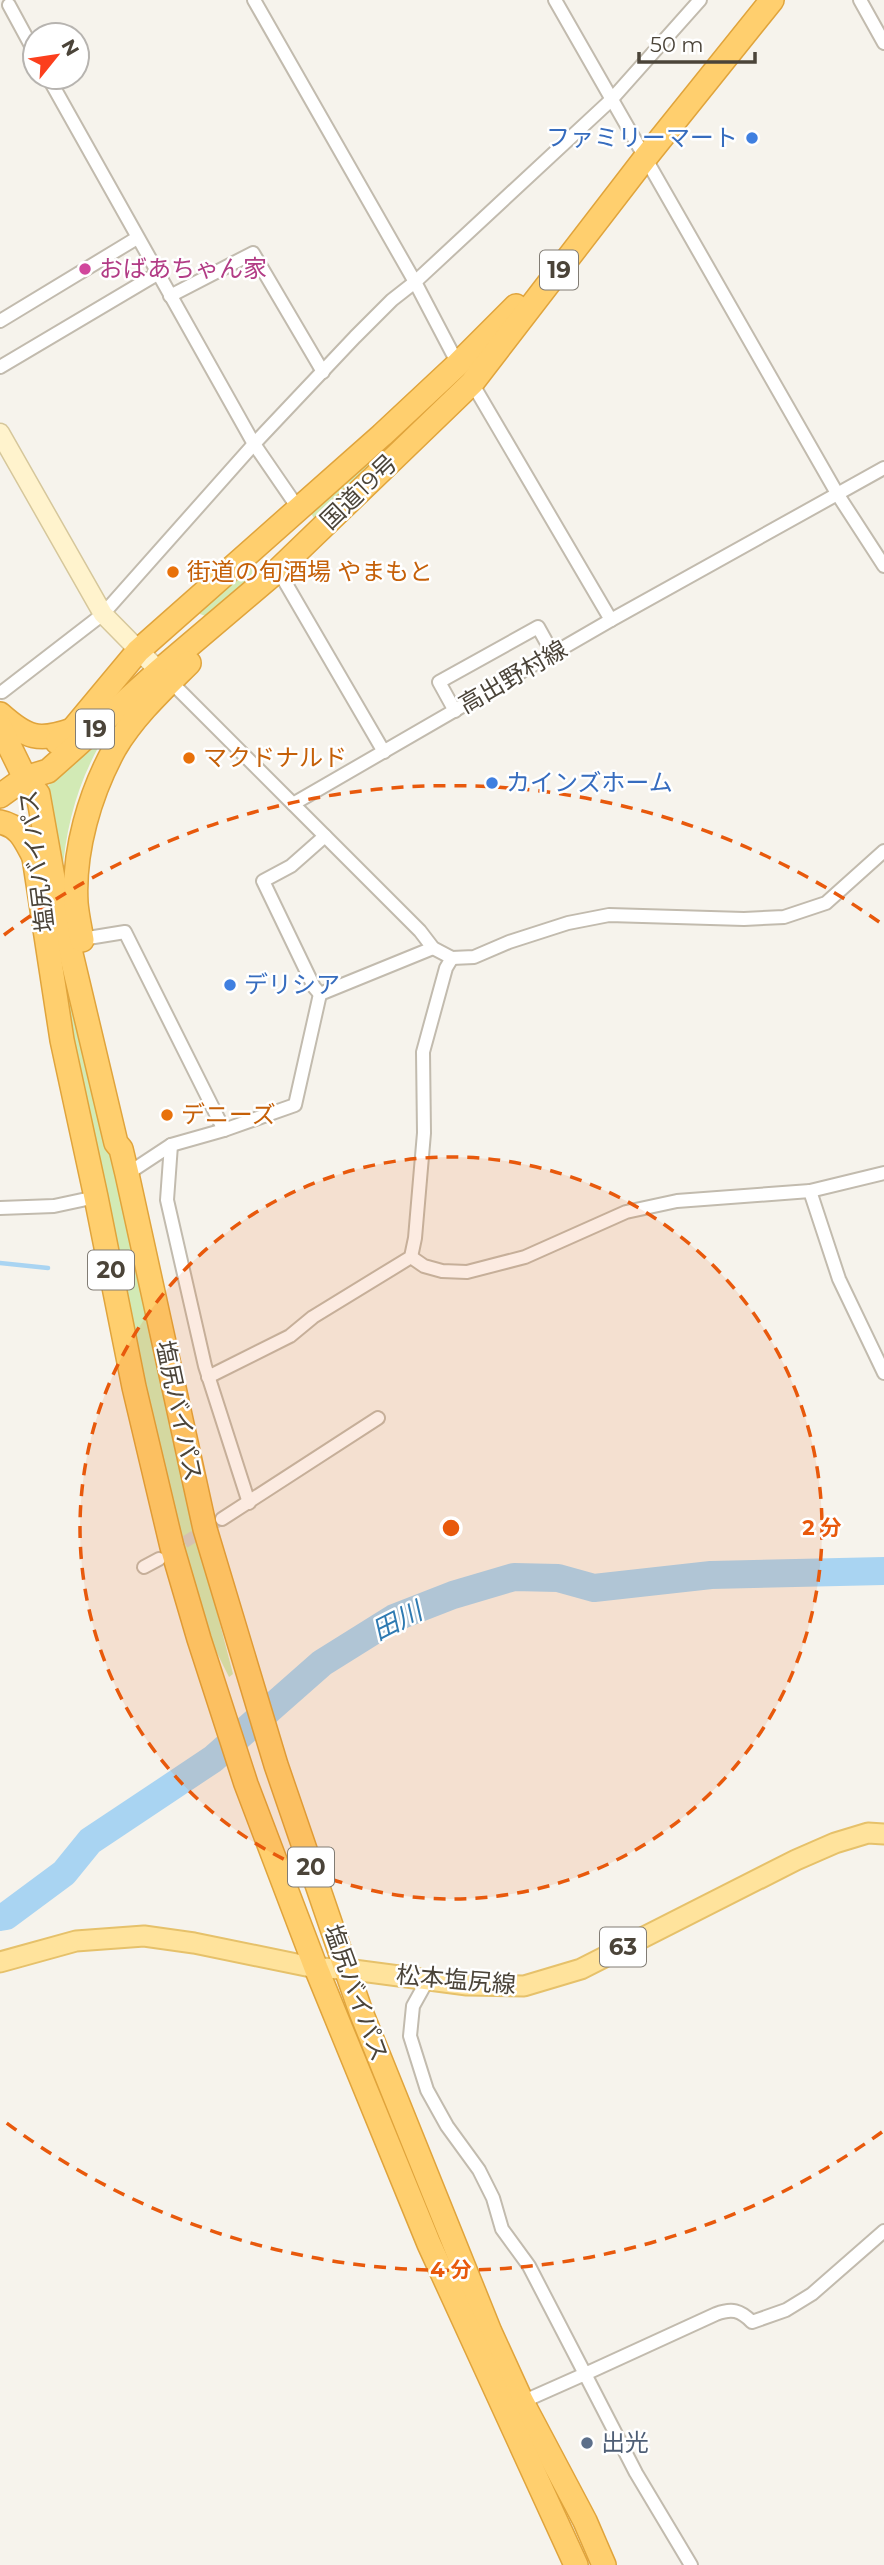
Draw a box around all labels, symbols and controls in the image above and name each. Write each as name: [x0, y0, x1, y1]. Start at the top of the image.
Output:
north arrow: [21, 21, 91, 91]
scale bar: [639, 21, 754, 65]
text: 50 m: [650, 32, 704, 57]
text: N: [56, 35, 84, 60]
place label: ファミリーマート: [546, 123, 738, 152]
marker: ファミリーマート: [744, 130, 760, 146]
road number: 19: [540, 250, 578, 290]
place label: おばあちゃん家: [99, 254, 267, 283]
marker: おばあちゃん家: [77, 261, 93, 277]
street label: 国道19号: [314, 448, 403, 535]
place label: 街道の旬酒場 やまもと: [187, 557, 433, 586]
marker: 街道の旬酒場 やまもと: [165, 564, 181, 580]
street label: 高出野村線: [454, 634, 572, 719]
road number: 19: [76, 709, 114, 748]
place label: マクドナルド: [203, 743, 347, 772]
marker: マクドナルド: [181, 750, 197, 766]
place label: カインズホーム: [506, 768, 673, 797]
marker: カインズホーム: [484, 775, 500, 791]
street label: 塩尻バイパス: [13, 788, 60, 934]
place label: デリシア: [244, 970, 340, 999]
marker: デリシア: [222, 977, 238, 993]
place label: デニーズ: [181, 1100, 276, 1129]
marker: デニーズ: [159, 1107, 175, 1123]
road number: 20: [88, 1250, 134, 1289]
street label: 塩尻バイパス: [150, 1338, 209, 1484]
text: 2 分: [802, 1515, 842, 1540]
centre of rings: [439, 1516, 463, 1540]
water label: 田川: [367, 1594, 430, 1647]
road number: 20: [288, 1848, 334, 1886]
street label: 塩尻バイパス: [318, 1920, 395, 2065]
road number: 63: [600, 1928, 646, 1966]
street label: 松本塩尻線: [395, 1960, 517, 1999]
text: 4 分: [430, 2257, 472, 2282]
place label: 出光: [601, 2428, 649, 2457]
marker: 出光: [579, 2435, 595, 2451]

